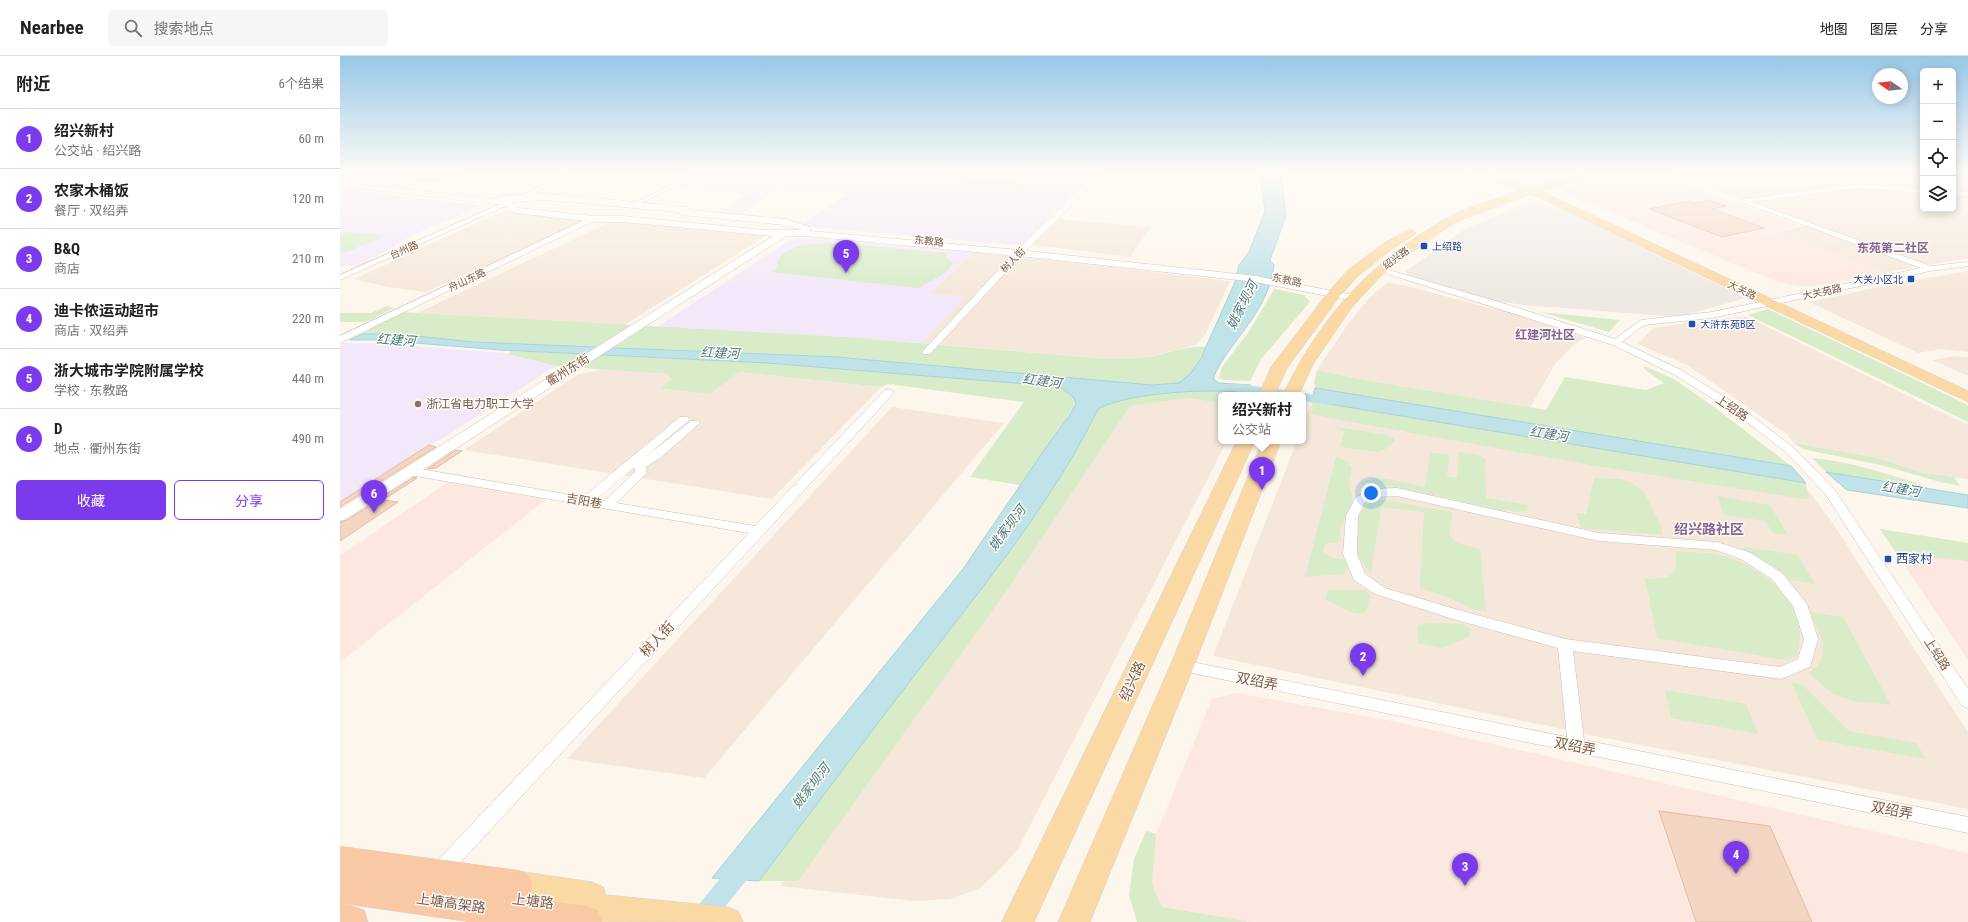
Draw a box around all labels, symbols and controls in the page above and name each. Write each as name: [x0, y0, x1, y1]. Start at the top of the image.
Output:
search box: [108, 10, 388, 46]
text: Nearbee: [20, 16, 84, 39]
icon: search: [122, 17, 144, 39]
text: 搜索地点: [154, 20, 214, 38]
text: 地图: [1820, 21, 1848, 37]
text: 图层: [1870, 21, 1898, 37]
text: 分享: [1920, 21, 1948, 37]
north arrow: [1872, 68, 1908, 104]
map controls: [1920, 68, 1956, 212]
button: +: [1920, 68, 1956, 104]
text: 附近: [16, 74, 50, 94]
text: 6个结果: [279, 76, 324, 91]
button: −: [1920, 104, 1956, 140]
text: 绍兴新村: [54, 122, 114, 140]
text: 1: [26, 131, 32, 146]
text: 60 m: [298, 131, 324, 146]
button: locate: [1920, 140, 1956, 176]
text: 公交站 · 绍兴路: [54, 143, 141, 158]
button: layers: [1920, 176, 1956, 212]
text: 农家木桶饭: [54, 182, 129, 200]
text: 2: [26, 191, 32, 206]
text: 120 m: [292, 191, 324, 206]
text: 餐厅 · 双绍弄: [54, 203, 128, 218]
street label: 东教路: [914, 234, 944, 248]
street label: 台州路: [388, 239, 420, 261]
text: B&Q: [54, 240, 80, 258]
pin: 5: [833, 240, 859, 273]
marker: 上绍路: [1419, 241, 1429, 251]
place label: 上绍路: [1432, 241, 1462, 252]
district label: 东苑第二社区: [1857, 241, 1929, 255]
street label: 树人街: [999, 245, 1027, 275]
street label: 绍兴路: [1381, 245, 1411, 271]
text: 3: [26, 251, 32, 266]
text: 210 m: [292, 251, 324, 266]
text: 商店: [54, 261, 80, 276]
street label: 舟山东路: [447, 267, 487, 293]
street label: 东教路: [1271, 272, 1303, 288]
place label: 大关小区北: [1853, 274, 1903, 285]
marker: 大关小区北: [1906, 274, 1916, 284]
water label: 姚家坝河: [1224, 276, 1262, 332]
street label: 大关路: [1726, 278, 1758, 302]
street label: 大关苑路: [1801, 282, 1843, 302]
text: 迪卡侬运动超市: [54, 302, 159, 320]
text: 4: [26, 311, 32, 326]
text: 220 m: [292, 311, 324, 326]
marker: 大浒东苑B区: [1687, 319, 1697, 329]
place label: 大浒东苑B区: [1700, 319, 1755, 330]
text: 商店 · 双绍弄: [54, 323, 128, 338]
district label: 红建河社区: [1515, 328, 1575, 342]
water label: 红建河: [376, 331, 419, 349]
water label: 红建河: [700, 345, 743, 361]
street label: 衢州东街: [544, 351, 592, 389]
text: 浙大城市学院附属学校: [54, 362, 204, 380]
text: 5: [26, 371, 32, 386]
text: 440 m: [292, 371, 324, 386]
water label: 红建河: [1022, 371, 1065, 392]
text: 学校 · 东教路: [54, 383, 128, 398]
popup: [1218, 392, 1306, 444]
street label: 上绍路: [1713, 392, 1751, 424]
place label: 浙江省电力职工大学: [426, 397, 534, 411]
marker: 浙江省电力职工大学: [413, 399, 423, 409]
text: 绍兴新村: [1232, 401, 1292, 419]
text: D: [54, 420, 62, 438]
text: 公交站: [1232, 422, 1271, 437]
water label: 红建河: [1529, 424, 1572, 445]
text: 6: [26, 431, 32, 446]
text: 490 m: [292, 431, 324, 446]
text: 地点 · 衢州东街: [54, 441, 141, 456]
pin: 1: [1249, 457, 1275, 490]
water label: 红建河: [1881, 479, 1924, 500]
button: 收藏: [16, 480, 166, 520]
button: 分享: [174, 480, 324, 520]
pin: 6: [361, 480, 387, 513]
your location: [1361, 483, 1381, 503]
street label: 吉阳巷: [565, 491, 603, 511]
water label: 姚家坝河: [985, 500, 1030, 553]
district label: 绍兴路社区: [1674, 521, 1744, 537]
place label: 西家村: [1896, 552, 1933, 566]
marker: 西家村: [1883, 554, 1893, 564]
street label: 树人街: [637, 618, 677, 660]
street label: 上绍路: [1921, 635, 1953, 673]
pin: 2: [1350, 643, 1376, 676]
street label: 绍兴路: [1116, 659, 1148, 703]
street label: 双绍弄: [1235, 669, 1279, 693]
street label: 双绍弄: [1553, 734, 1597, 758]
water label: 姚家坝河: [789, 759, 835, 811]
street label: 双绍弄: [1870, 798, 1914, 822]
pin: 4: [1723, 841, 1749, 874]
pin: 3: [1452, 853, 1478, 886]
street label: 上塘高架路: [415, 890, 487, 916]
street label: 上塘路: [511, 891, 555, 911]

